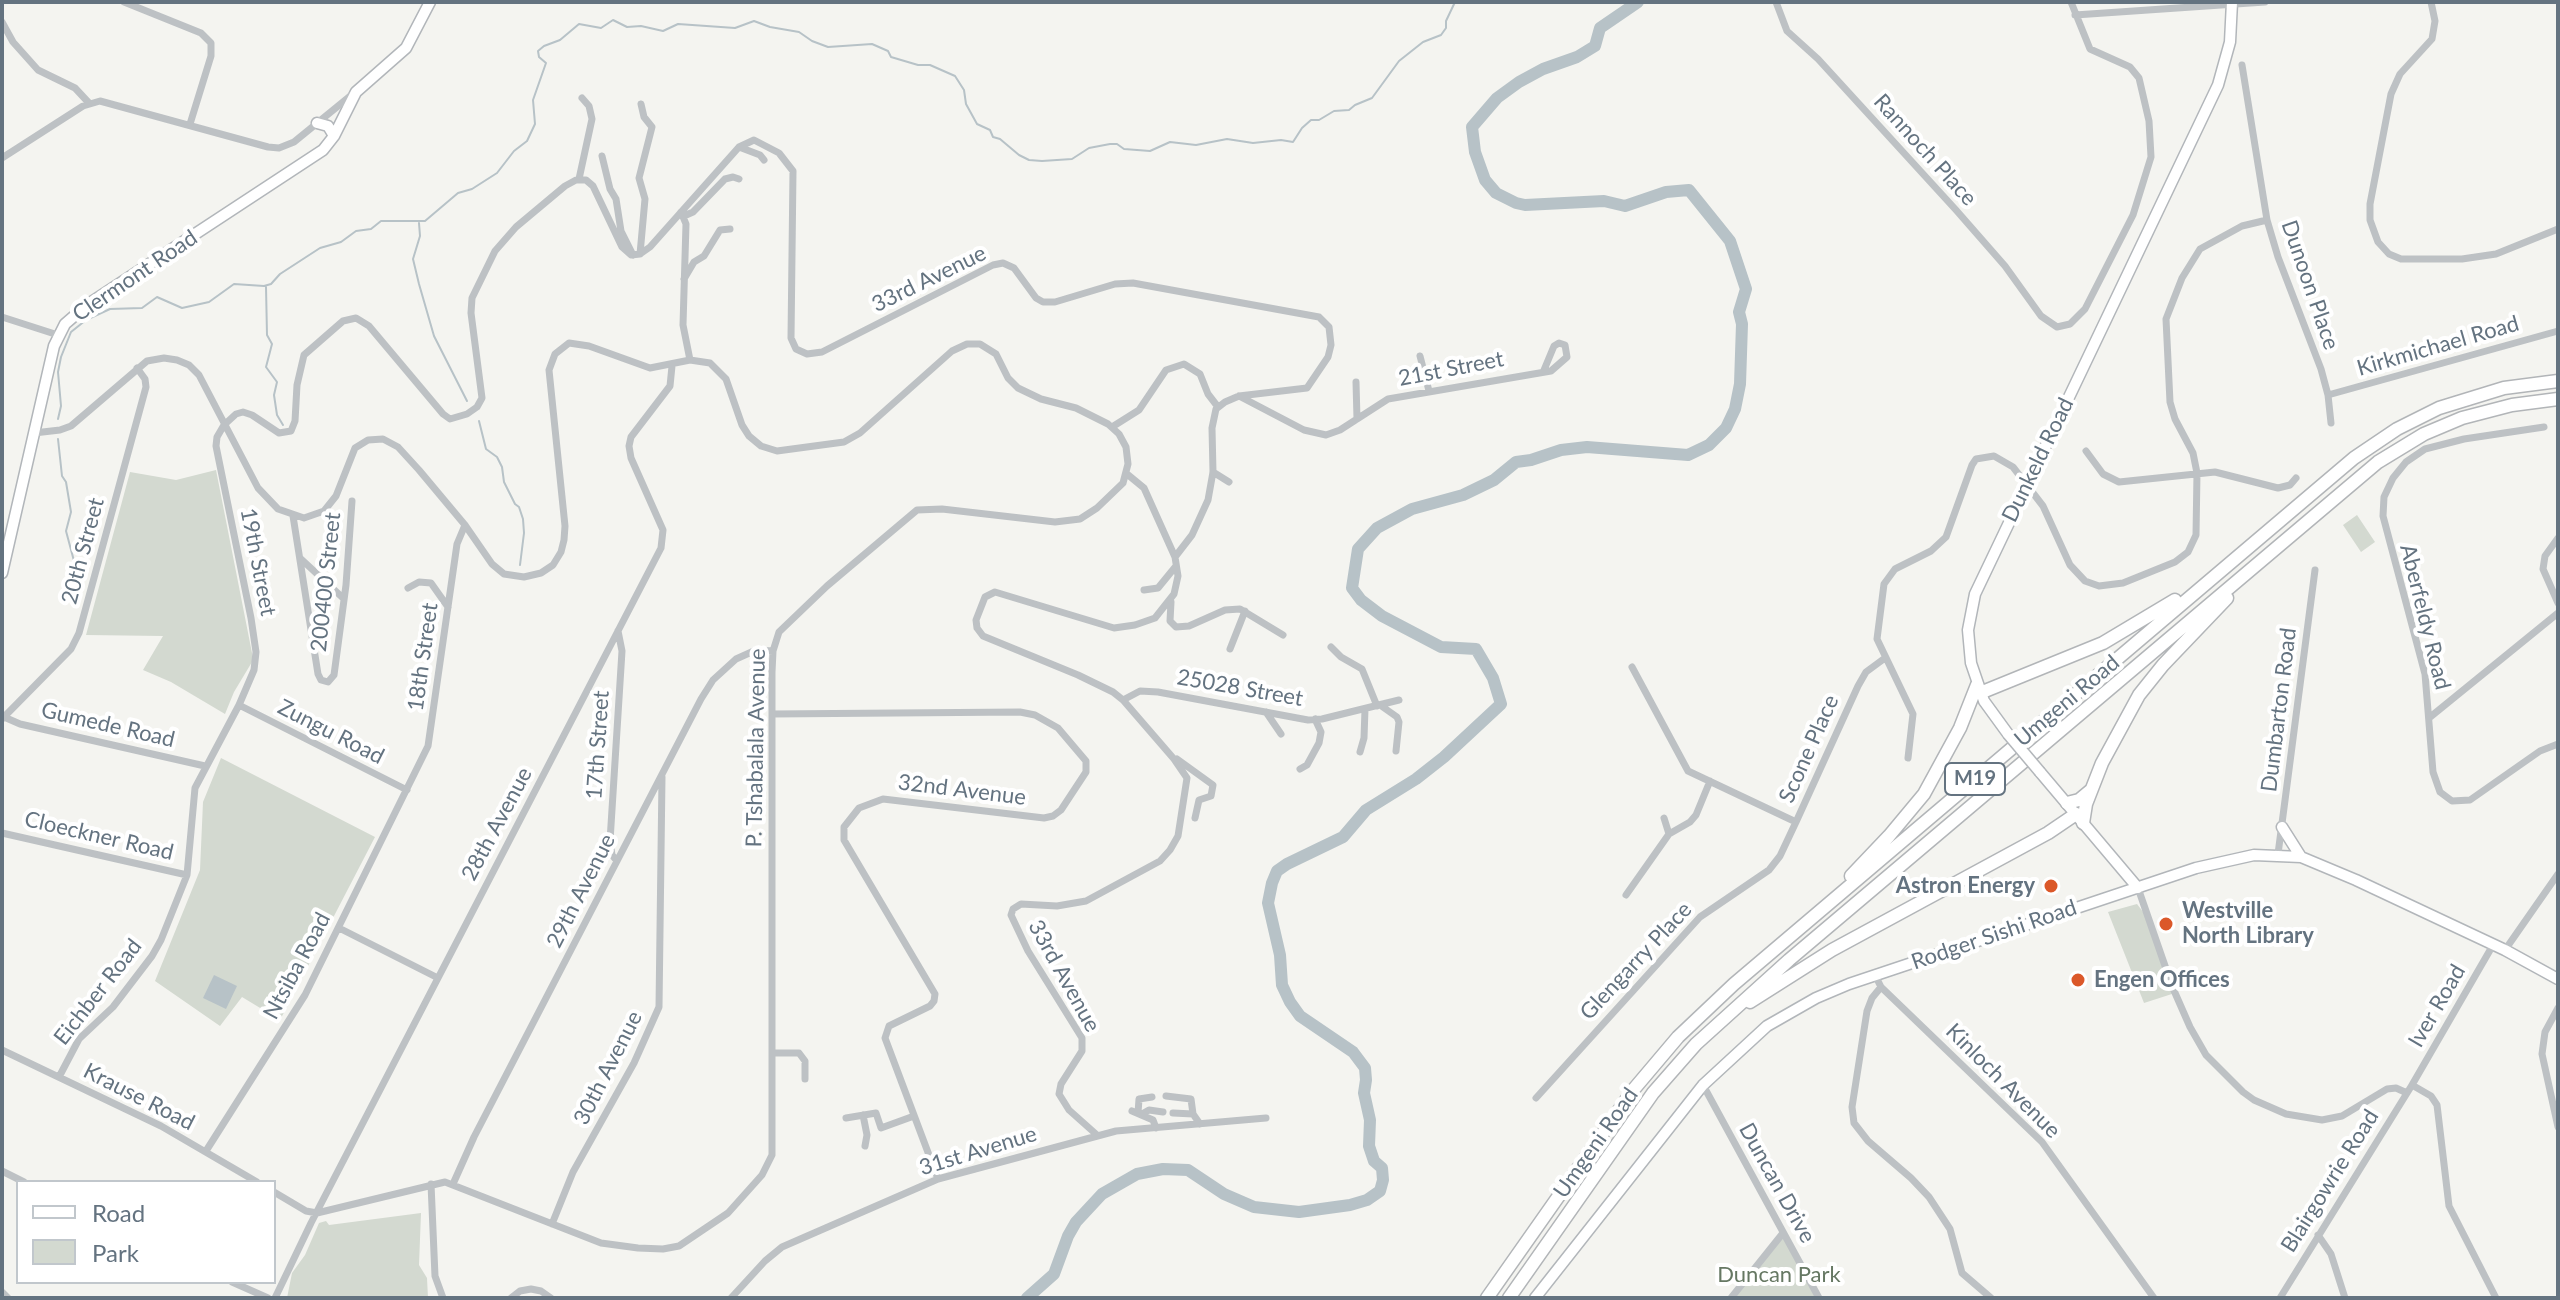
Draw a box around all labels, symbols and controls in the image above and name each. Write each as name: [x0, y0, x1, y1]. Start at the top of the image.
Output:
street label: Rannoch Place: [1868, 89, 1982, 211]
street label: Dunoon Place: [2276, 217, 2344, 353]
street label: Clermont Road: [68, 225, 202, 327]
street label: 33rd Avenue: [868, 240, 990, 318]
street label: Kirkmichael Road: [2354, 310, 2522, 382]
street label: 21st Street: [1396, 346, 1506, 392]
street label: Dunkeld Road: [1997, 393, 2079, 527]
street label: 20th Street: [56, 495, 110, 607]
street label: 19th Street: [235, 506, 281, 618]
street label: 200400 Street: [306, 511, 346, 653]
street label: Aberfeldy Road: [2394, 542, 2456, 692]
street label: 18th Street: [402, 601, 444, 713]
street label: Dumbarton Road: [2256, 626, 2302, 794]
street label: P. Tshabalala Avenue: [741, 648, 771, 848]
street label: Umgeni Road: [2009, 649, 2125, 753]
street label: 25028 Street: [1175, 664, 1305, 712]
street label: 17th Street: [581, 690, 615, 800]
street label: Scone Place: [1773, 691, 1845, 807]
street label: Zungu Road: [274, 694, 388, 770]
street label: Gumede Road: [39, 697, 177, 753]
street label: 28th Avenue: [456, 763, 538, 885]
road number: M19: [1945, 763, 2005, 795]
street label: 32nd Avenue: [897, 769, 1027, 811]
street label: Cloeckner Road: [22, 806, 176, 866]
street label: 29th Avenue: [541, 830, 621, 952]
place label: Astron Energy: [1896, 873, 2035, 899]
marker: Astron Energy: [2042, 877, 2060, 895]
street label: Rodger Sishi Road: [1908, 894, 2080, 976]
street label: Glengarry Place: [1575, 897, 1697, 1025]
place label: Westville North Library: [2182, 898, 2314, 950]
street label: Ntsiba Road: [258, 908, 336, 1024]
street label: 33rd Avenue: [1022, 915, 1106, 1037]
marker: Westville North Library: [2157, 915, 2175, 933]
street label: Eichber Road: [48, 934, 148, 1050]
street label: Iver Road: [2403, 960, 2471, 1052]
place label: Engen Offices: [2094, 967, 2230, 993]
marker: Engen Offices: [2069, 971, 2087, 989]
street label: 30th Avenue: [568, 1007, 648, 1129]
street label: Kinloch Avenue: [1940, 1018, 2066, 1144]
street label: Krause Road: [79, 1058, 199, 1136]
street label: Umgeni Road: [1548, 1083, 1644, 1203]
street label: Blairgowrie Road: [2276, 1105, 2384, 1257]
street label: Duncan Drive: [1733, 1118, 1821, 1248]
street label: 31st Avenue: [916, 1121, 1040, 1181]
legend: [16, 1180, 276, 1284]
text: Road: [92, 1198, 145, 1227]
text: Park: [92, 1238, 139, 1267]
park label: Duncan Park: [1717, 1262, 1841, 1288]

